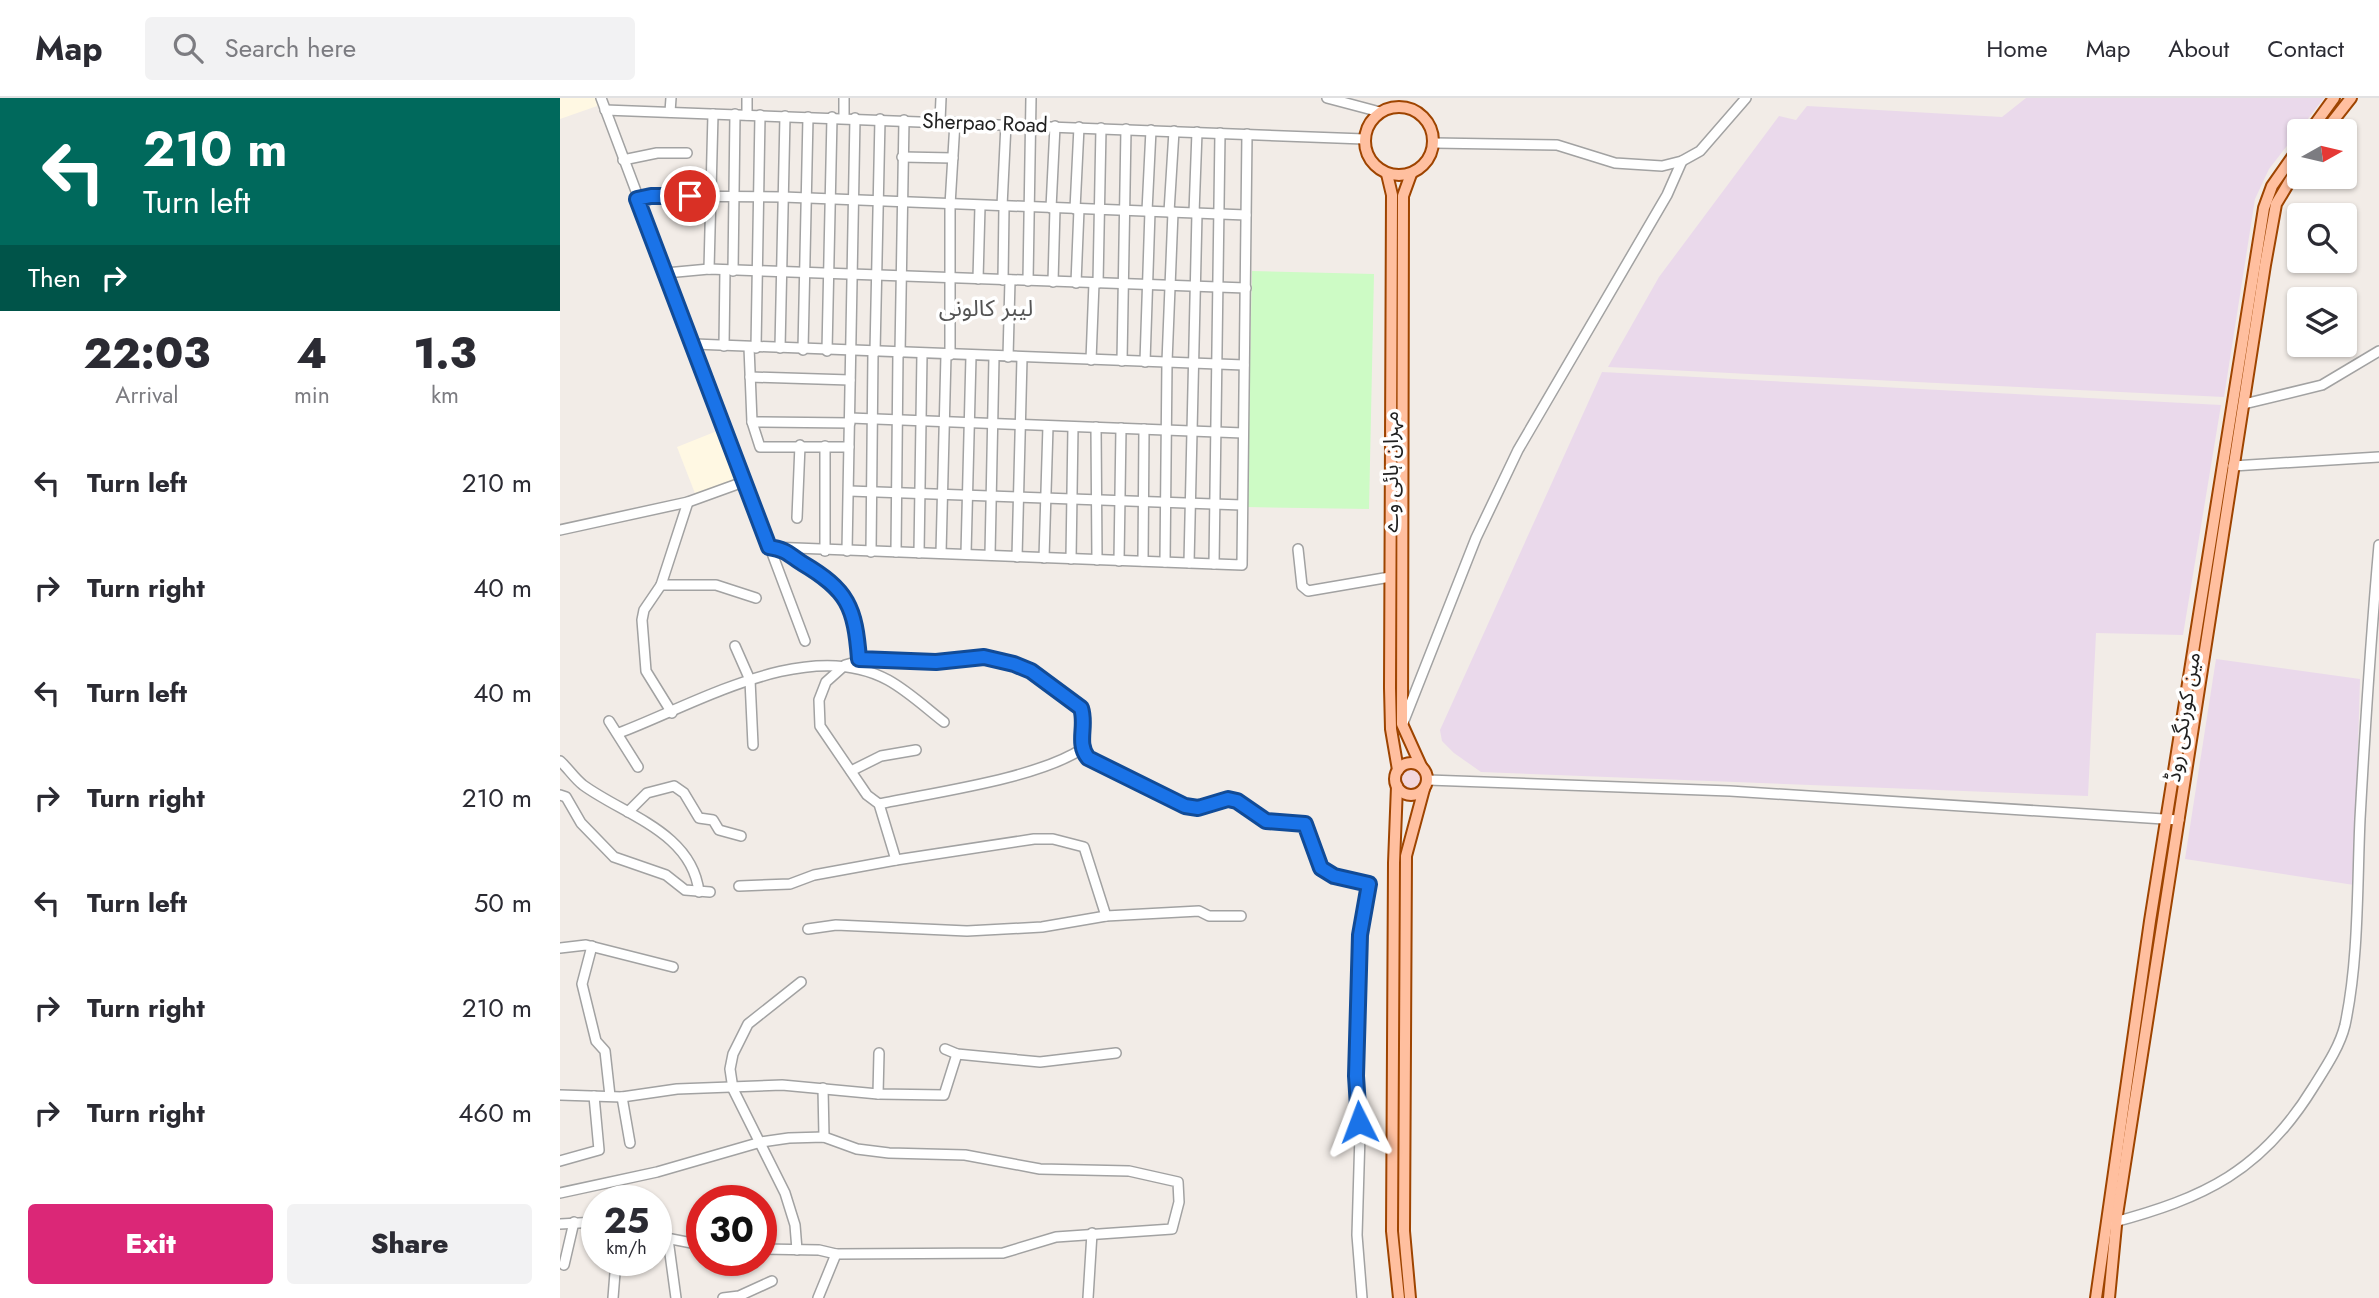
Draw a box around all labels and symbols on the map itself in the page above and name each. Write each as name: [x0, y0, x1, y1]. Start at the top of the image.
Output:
street label: Sherpao Road: [922, 106, 1048, 140]
north arrow: [2287, 119, 2357, 189]
pin: [660, 166, 720, 226]
district label: لیبر کالونی: [939, 291, 1033, 325]
street label: مہران ہائی وے: [1376, 411, 1406, 533]
street label: مین کورنگی روڈ: [2158, 650, 2208, 784]
position arrow: [1322, 1085, 1396, 1159]
speed limit sign: 30: [686, 1185, 777, 1276]

